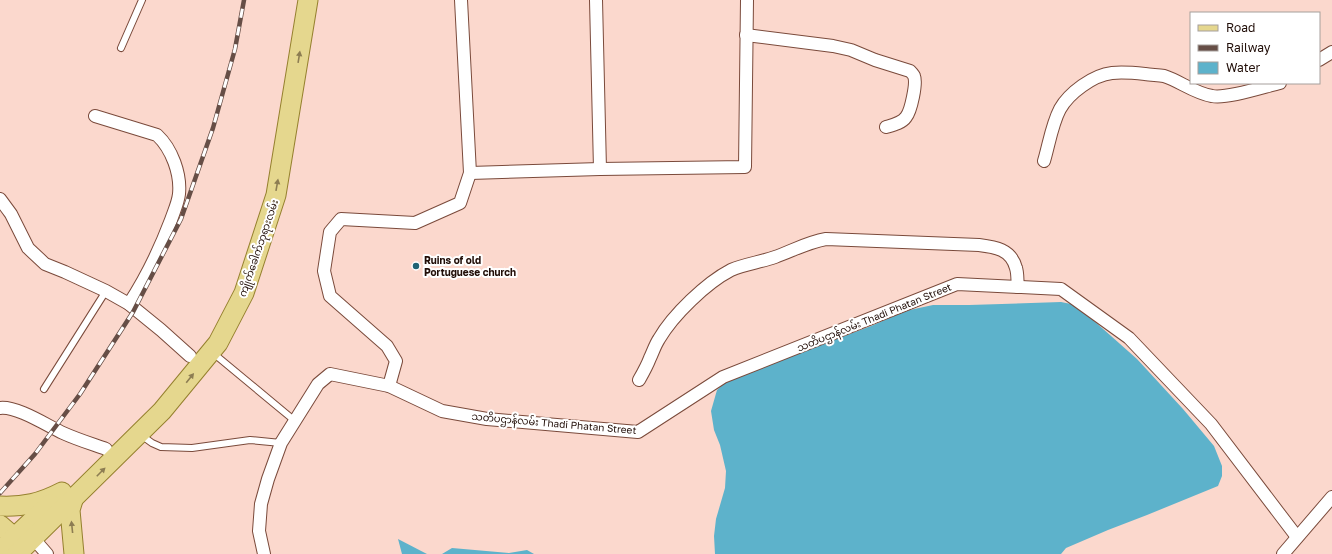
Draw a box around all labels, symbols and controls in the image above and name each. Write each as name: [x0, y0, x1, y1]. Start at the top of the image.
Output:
legend: [1190, 12, 1320, 84]
text: Road: [1226, 20, 1255, 35]
text: Railway: [1226, 40, 1271, 55]
one-way arrow: [296, 51, 302, 63]
text: Water: [1226, 60, 1260, 75]
one-way arrow: [275, 179, 281, 191]
street label: ကျိုက်ခေါက်ဘုရားလမ်း: [235, 197, 283, 299]
place label: Ruins of old Portuguese church: [424, 254, 516, 278]
marker: Ruins of old Portuguese church: [411, 261, 421, 271]
street label: သတိပဌာန်လမ်း Thadi Phatan Street: [795, 279, 954, 356]
one-way arrow: [185, 372, 194, 383]
street label: သတိပဌာန်လမ်း Thadi Phatan Street: [471, 409, 637, 439]
one-way arrow: [96, 468, 106, 477]
one-way arrow: [69, 521, 75, 533]

